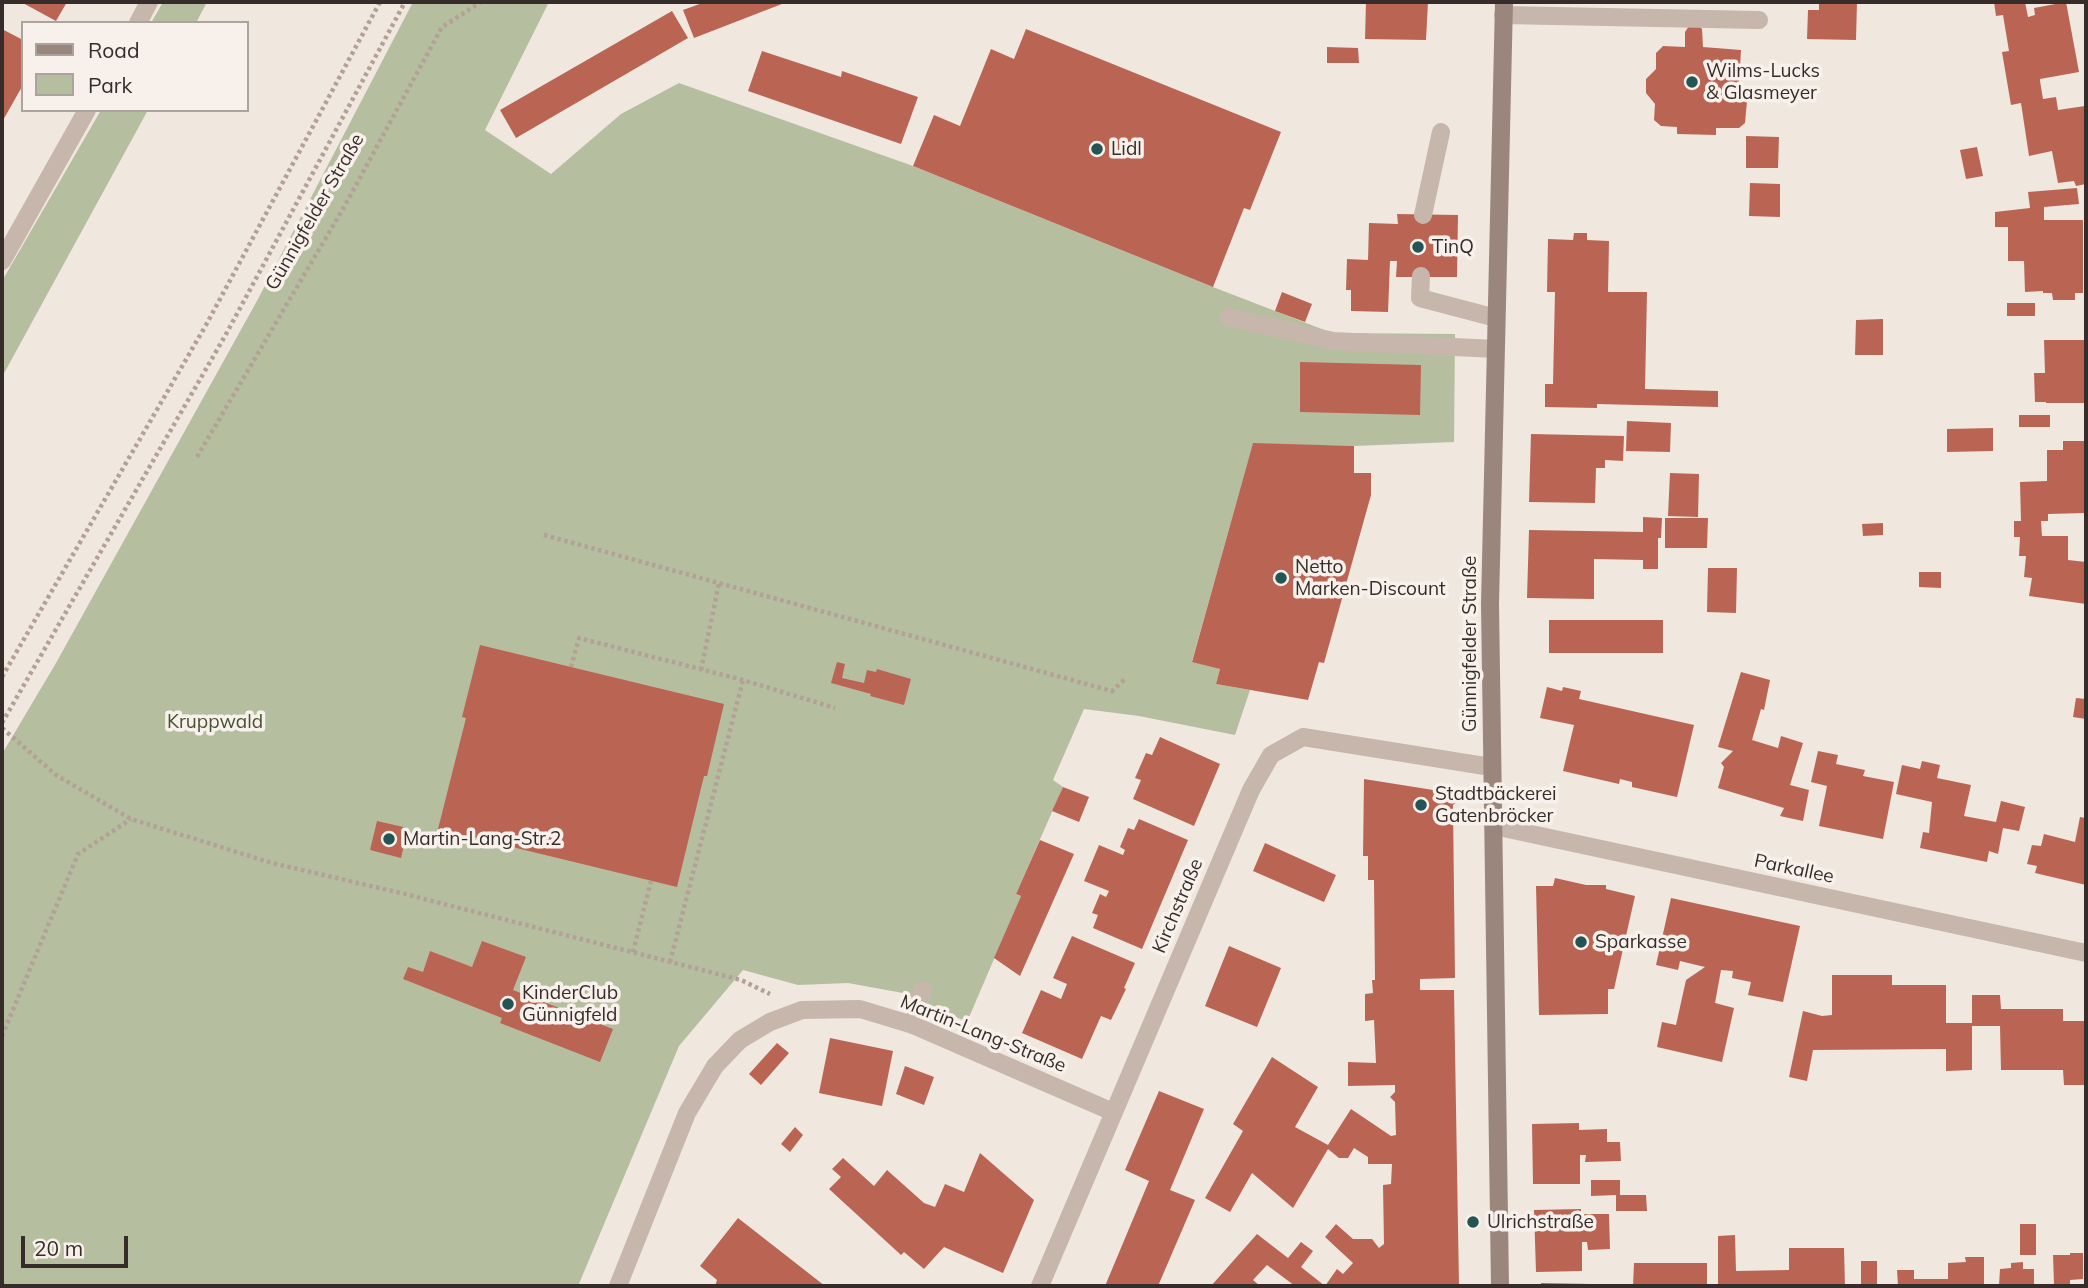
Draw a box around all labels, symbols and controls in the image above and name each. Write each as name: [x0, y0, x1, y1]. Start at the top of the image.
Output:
legend: [21, 21, 248, 112]
text: Road: [88, 37, 139, 63]
place label: Wilms-Lucks & Glasmeyer: [1706, 60, 1820, 104]
text: Park: [88, 72, 132, 98]
marker: Wilms-Lucks & Glasmeyer: [1684, 74, 1700, 90]
street label: Günnigfelder Straße: [261, 130, 369, 294]
place label: Lidl: [1111, 138, 1142, 160]
marker: Lidl: [1089, 141, 1105, 157]
place label: TinQ: [1432, 236, 1474, 258]
marker: TinQ: [1410, 239, 1426, 255]
place label: Netto Marken-Discount: [1295, 556, 1446, 600]
street label: Günnigfelder Straße: [1459, 556, 1481, 732]
marker: Netto Marken-Discount: [1273, 570, 1289, 586]
park label: Kruppwald: [167, 711, 263, 733]
place label: Stadtbäckerei Gatenbröcker: [1435, 783, 1557, 827]
marker: Stadtbäckerei Gatenbröcker: [1413, 797, 1429, 813]
place label: Martin-Lang-Str.2: [403, 828, 561, 850]
marker: Martin-Lang-Str.2: [381, 831, 397, 847]
street label: Parkallee: [1752, 849, 1836, 889]
street label: Kirchstraße: [1148, 855, 1208, 957]
place label: Sparkasse: [1595, 931, 1687, 953]
marker: Sparkasse: [1573, 934, 1589, 950]
place label: KinderClub Günnigfeld: [522, 982, 618, 1026]
street label: Martin-Lang-Straße: [897, 990, 1069, 1078]
marker: KinderClub Günnigfeld: [500, 996, 516, 1012]
place label: Ulrichstraße: [1487, 1211, 1594, 1233]
marker: Ulrichstraße: [1465, 1214, 1481, 1230]
scale bar: [24, 1222, 131, 1266]
text: 20 m: [34, 1235, 83, 1261]

